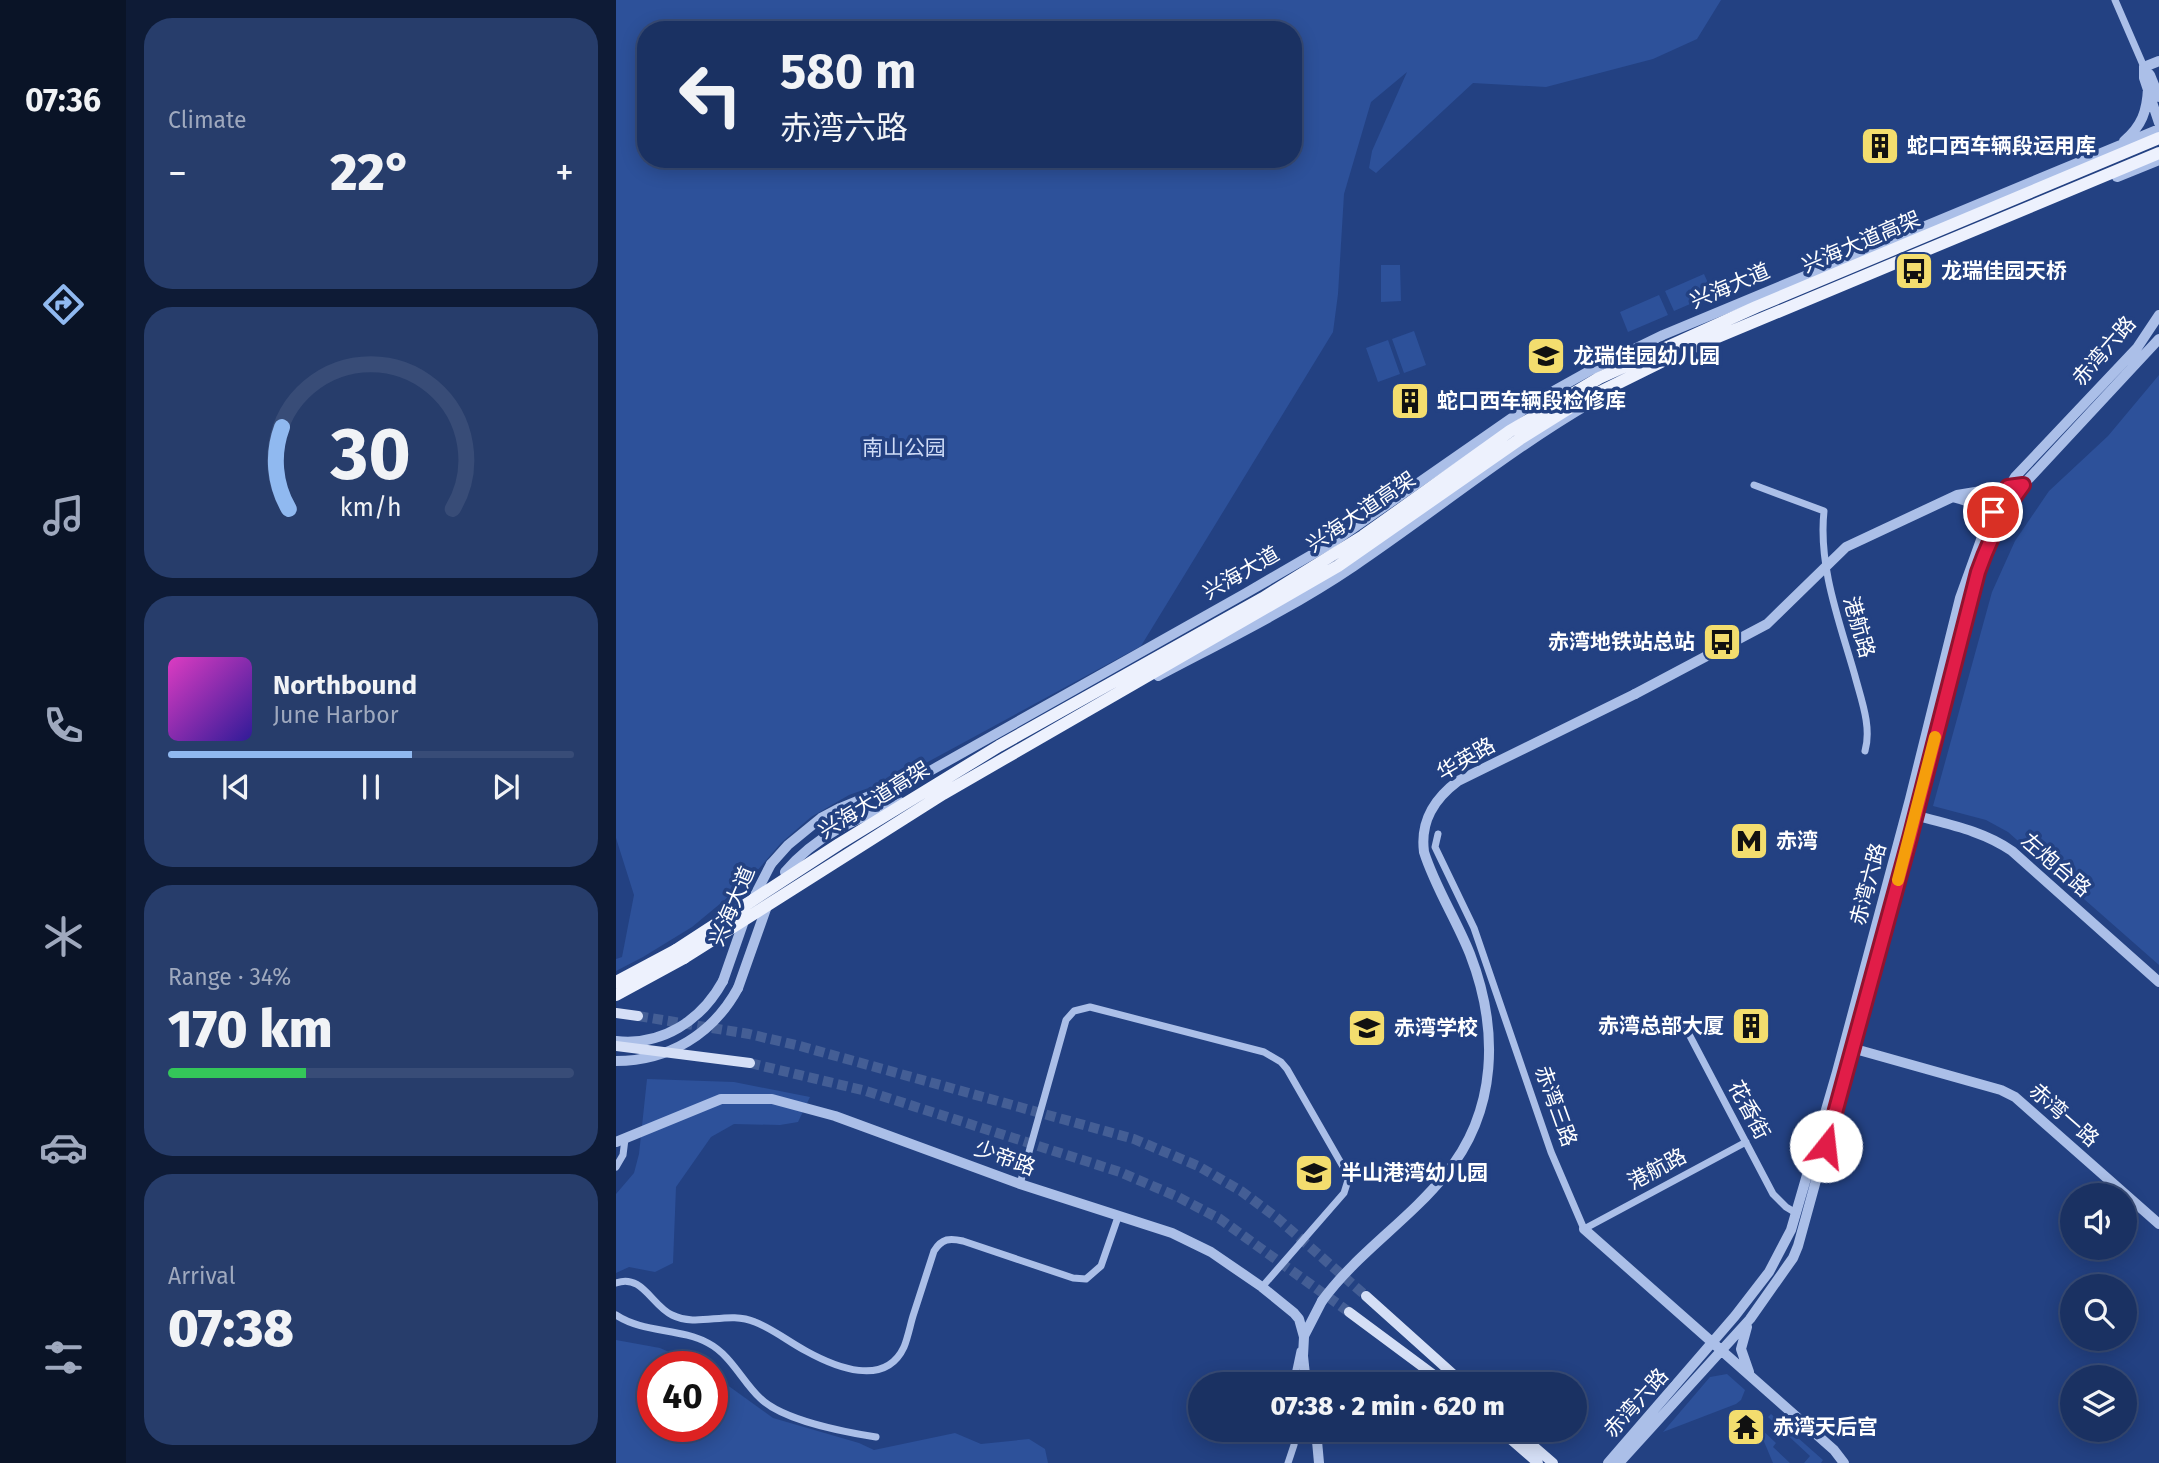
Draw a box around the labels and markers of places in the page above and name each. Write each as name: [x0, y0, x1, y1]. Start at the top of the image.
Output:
building icon: 蛇口西车辆段运用库: [1859, 125, 1901, 167]
place label: 蛇口西车辆段运用库: [1907, 133, 2096, 159]
bus stop icon: 龙瑞佳园天桥: [1893, 250, 1935, 292]
place label: 龙瑞佳园天桥: [1941, 258, 2067, 284]
school or university icon: 龙瑞佳园幼儿园: [1525, 335, 1567, 377]
place label: 龙瑞佳园幼儿园: [1573, 343, 1720, 369]
building icon: 蛇口西车辆段检修库: [1389, 380, 1431, 422]
place label: 蛇口西车辆段检修库: [1437, 388, 1626, 414]
pin: [1963, 482, 2023, 542]
bus stop icon: 赤湾地铁站总站: [1701, 621, 1743, 663]
place label: 赤湾地铁站总站: [1548, 629, 1695, 655]
metro station icon: 赤湾: [1728, 820, 1770, 862]
place label: 赤湾: [1776, 828, 1818, 854]
building icon: 赤湾总部大厦: [1730, 1005, 1772, 1047]
school or university icon: 赤湾学校: [1346, 1007, 1388, 1049]
place label: 赤湾总部大厦: [1598, 1013, 1724, 1039]
place label: 赤湾学校: [1394, 1015, 1478, 1041]
school or university icon: 半山港湾幼儿园: [1293, 1152, 1335, 1194]
place label: 半山港湾幼儿园: [1341, 1160, 1488, 1186]
temple icon: 赤湾天后宫: [1725, 1406, 1767, 1448]
place label: 赤湾天后宫: [1773, 1414, 1878, 1440]

